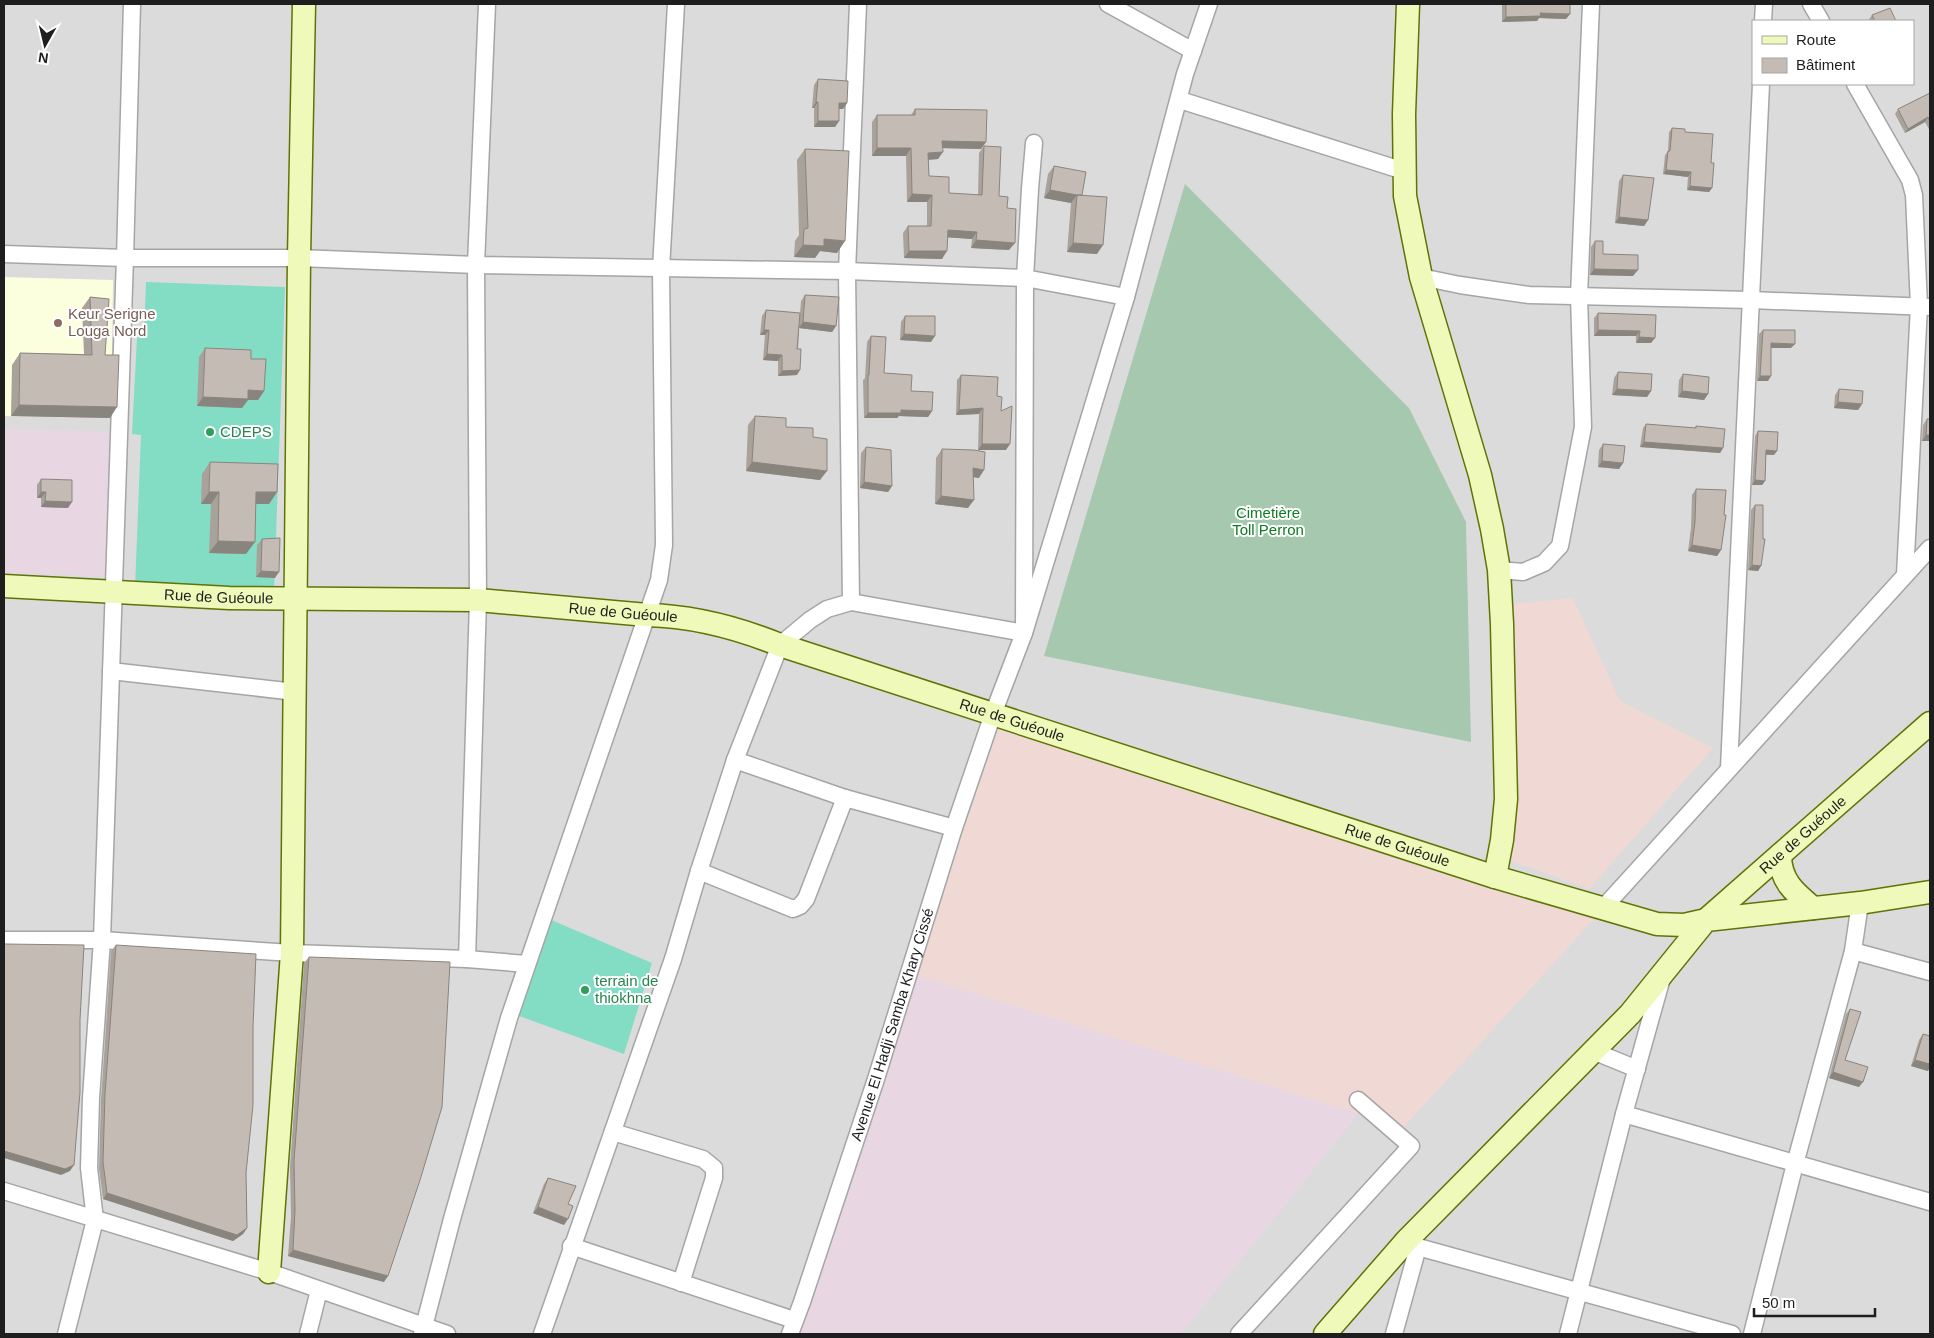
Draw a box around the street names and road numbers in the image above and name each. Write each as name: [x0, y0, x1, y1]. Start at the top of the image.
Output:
street label: Rue de Guéoule: [164, 586, 273, 606]
street label: Rue de Guéoule: [568, 599, 679, 625]
street label: Rue de Guéoule: [958, 695, 1067, 745]
street label: Rue de Guéoule: [1756, 792, 1849, 877]
street label: Rue de Guéoule: [1343, 820, 1452, 870]
street label: Avenue El Hadji Samba Khary Cissé: [847, 906, 937, 1143]

